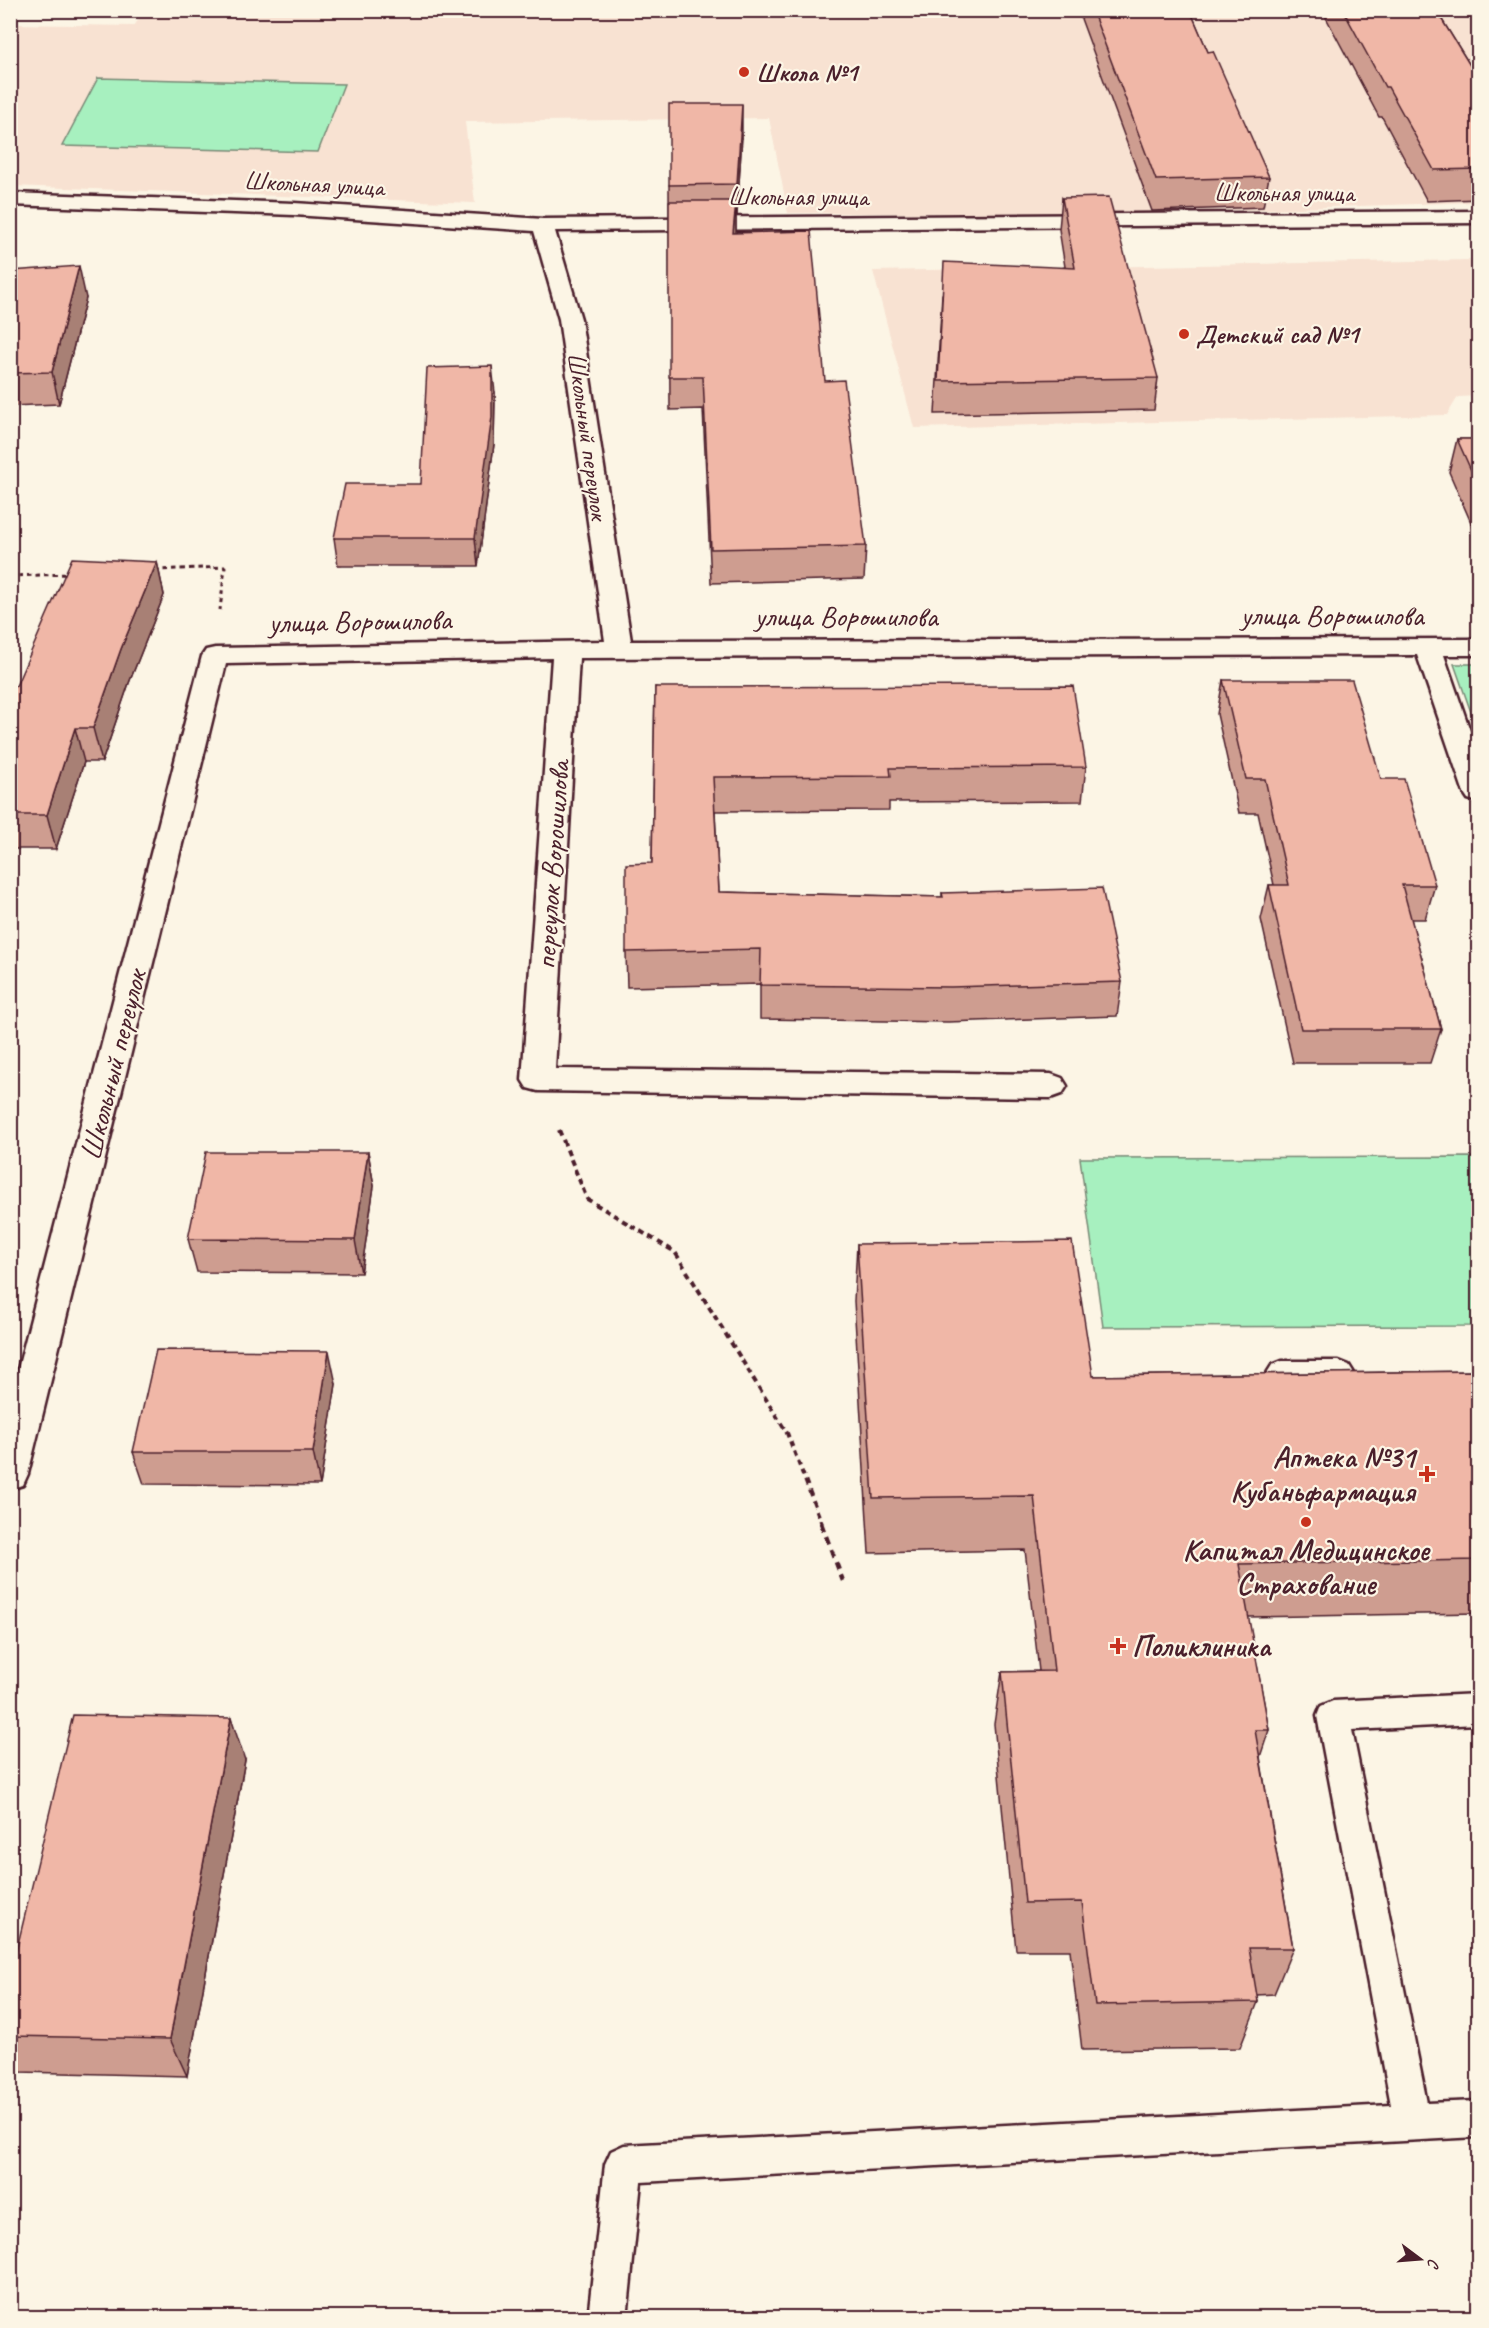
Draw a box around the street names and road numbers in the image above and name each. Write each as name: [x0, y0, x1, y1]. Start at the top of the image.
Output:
street label: Школьная улица: [243, 164, 387, 204]
street label: Школьная улица: [1214, 176, 1356, 209]
street label: Школьная улица: [728, 180, 870, 213]
street label: Школьный переулок: [560, 350, 616, 524]
street label: улица Ворошилова: [1239, 596, 1425, 634]
street label: улица Ворошилова: [753, 597, 939, 635]
street label: улица Ворошилова: [266, 600, 454, 642]
street label: переулок Ворошилова: [526, 757, 578, 971]
street label: Школьный переулок: [71, 963, 156, 1164]

